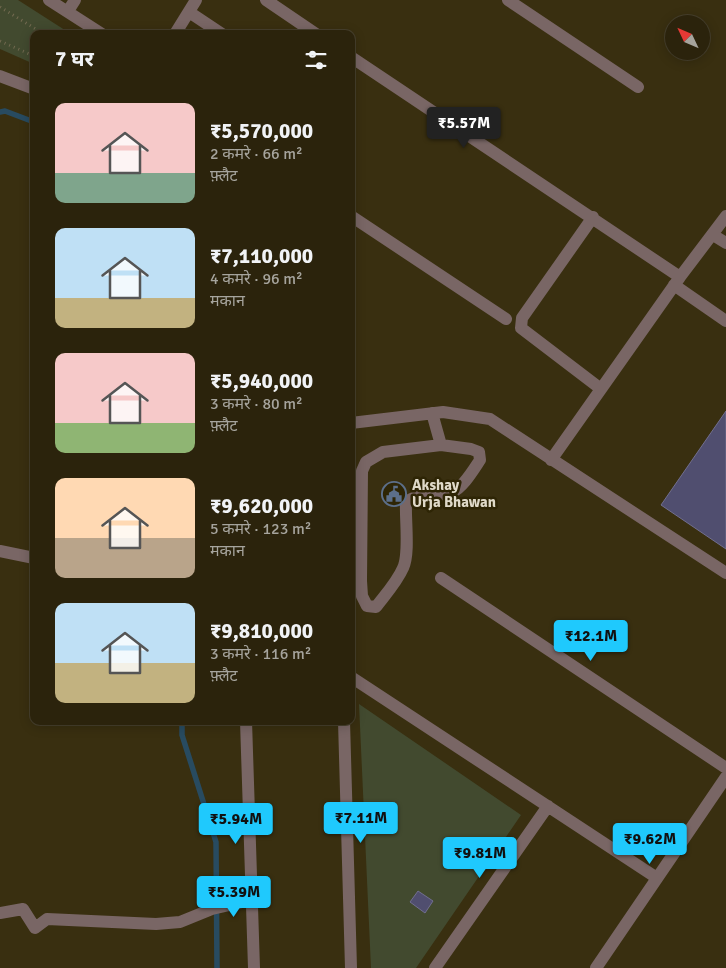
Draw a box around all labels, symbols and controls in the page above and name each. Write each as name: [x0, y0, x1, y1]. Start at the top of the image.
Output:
north arrow: [665, 15, 710, 60]
map controls: [665, 15, 710, 60]
text: 7 घर: [55, 46, 94, 72]
icon: filters: [302, 46, 330, 74]
pin: ₹5.57M: [423, 106, 505, 149]
text: ₹5.57M: [438, 113, 490, 133]
text: ₹5,570,000: [210, 118, 313, 144]
icon: home: [95, 123, 155, 183]
text: 2 कमरे · 66 m²: [210, 144, 303, 164]
text: फ़्लैट: [210, 166, 238, 186]
text: ₹7,110,000: [210, 243, 313, 269]
icon: home: [95, 248, 155, 308]
text: 4 कमरे · 96 m²: [210, 269, 303, 289]
text: मकान: [210, 291, 245, 311]
text: ₹5,940,000: [210, 368, 313, 394]
icon: home: [95, 373, 155, 433]
text: 3 कमरे · 80 m²: [210, 394, 303, 414]
text: फ़्लैट: [210, 416, 238, 436]
place label: Akshay Urja Bhawan: [412, 476, 496, 511]
public building icon: Akshay Urja Bhawan: [381, 481, 407, 507]
text: ₹9,620,000: [210, 493, 313, 519]
icon: home: [95, 498, 155, 558]
text: 5 कमरे · 123 m²: [210, 519, 311, 539]
text: मकान: [210, 541, 245, 561]
text: ₹9,810,000: [210, 618, 313, 644]
pin: ₹12.1M: [550, 620, 632, 662]
icon: home: [95, 623, 155, 683]
text: ₹12.1M: [565, 626, 617, 646]
text: 3 कमरे · 116 m²: [210, 644, 311, 664]
text: फ़्लैट: [210, 666, 238, 686]
pin: ₹5.94M: [195, 802, 277, 845]
pin: ₹7.11M: [320, 802, 402, 844]
text: ₹7.11M: [335, 808, 387, 828]
text: ₹5.94M: [210, 809, 262, 829]
pin: ₹9.62M: [609, 822, 691, 865]
text: ₹9.62M: [624, 829, 676, 849]
pin: ₹9.81M: [439, 836, 521, 879]
text: ₹9.81M: [454, 843, 506, 863]
pin: ₹5.39M: [193, 876, 275, 918]
text: ₹5.39M: [208, 882, 260, 902]

